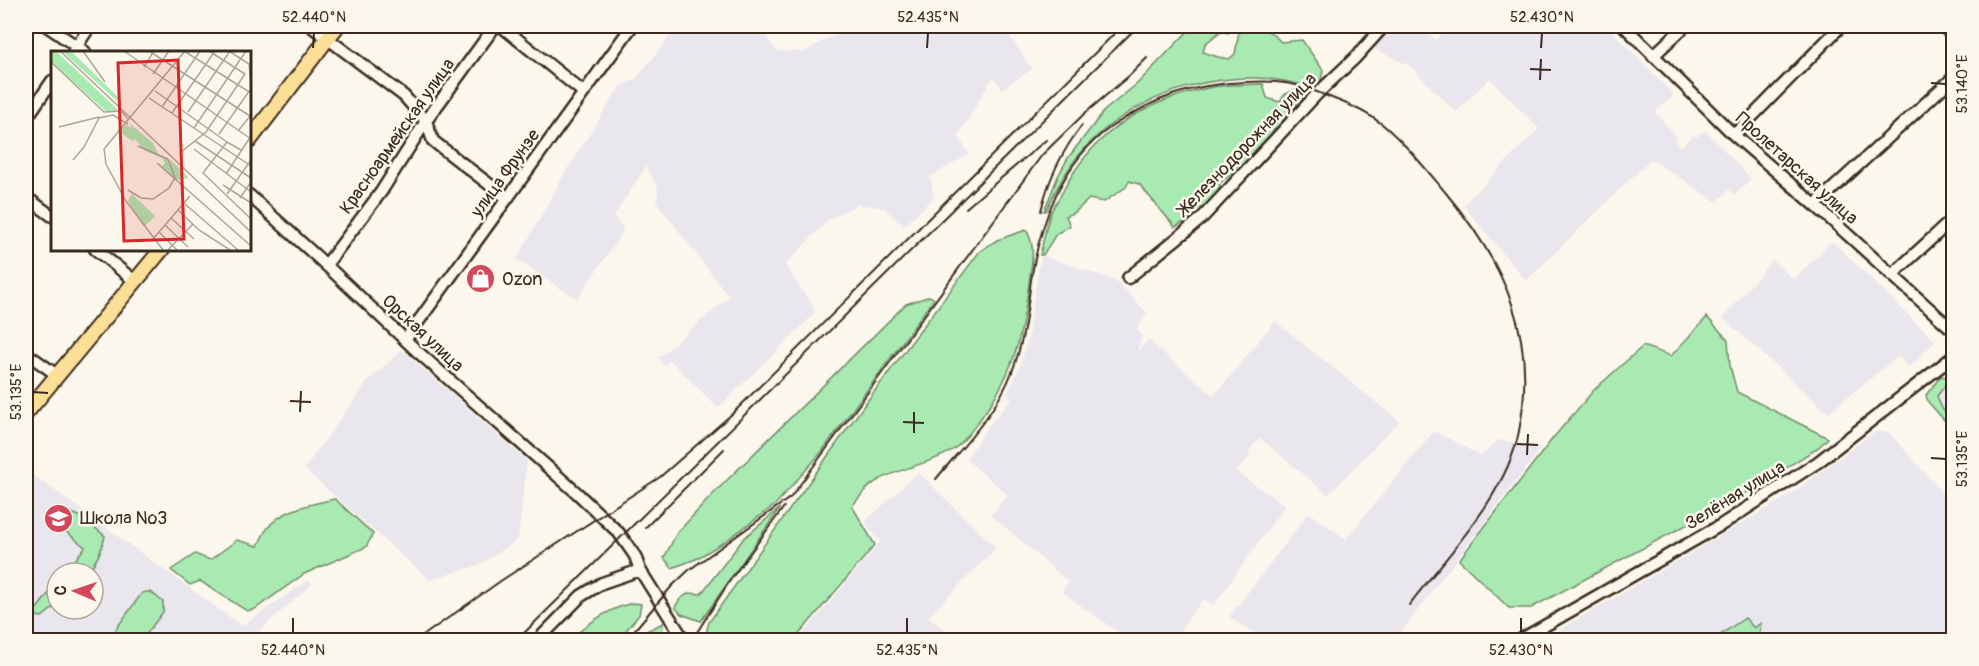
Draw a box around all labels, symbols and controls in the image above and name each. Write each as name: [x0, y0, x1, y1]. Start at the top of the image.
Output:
text: 52.440°N: [282, 8, 346, 27]
text: 52.435°N: [897, 8, 959, 27]
text: 52.430°N: [1510, 8, 1574, 27]
inset map: [51, 51, 250, 250]
street label: Красноармейская улица: [335, 54, 460, 219]
text: 53.140°E: [1953, 54, 1972, 113]
street label: Железнодорожная улица: [1171, 68, 1322, 223]
street label: Пролетарская улица: [1731, 107, 1863, 230]
street label: улица Фрунзе: [465, 125, 545, 223]
shop icon: Ozon: [465, 263, 497, 295]
place label: Ozon: [502, 268, 542, 291]
street label: Орская улица: [377, 290, 469, 377]
text: 53.135°E: [7, 364, 26, 420]
text: 53.135°E: [1953, 431, 1972, 487]
street label: Зелёная улица: [1681, 456, 1789, 535]
school or university icon: Школа №3: [43, 502, 75, 534]
place label: Школа №3: [80, 507, 167, 530]
north arrow: [45, 561, 105, 621]
text: С: [51, 585, 71, 596]
text: 52.440°N: [261, 641, 325, 660]
text: 52.435°N: [876, 641, 938, 660]
text: 52.430°N: [1489, 641, 1553, 660]

